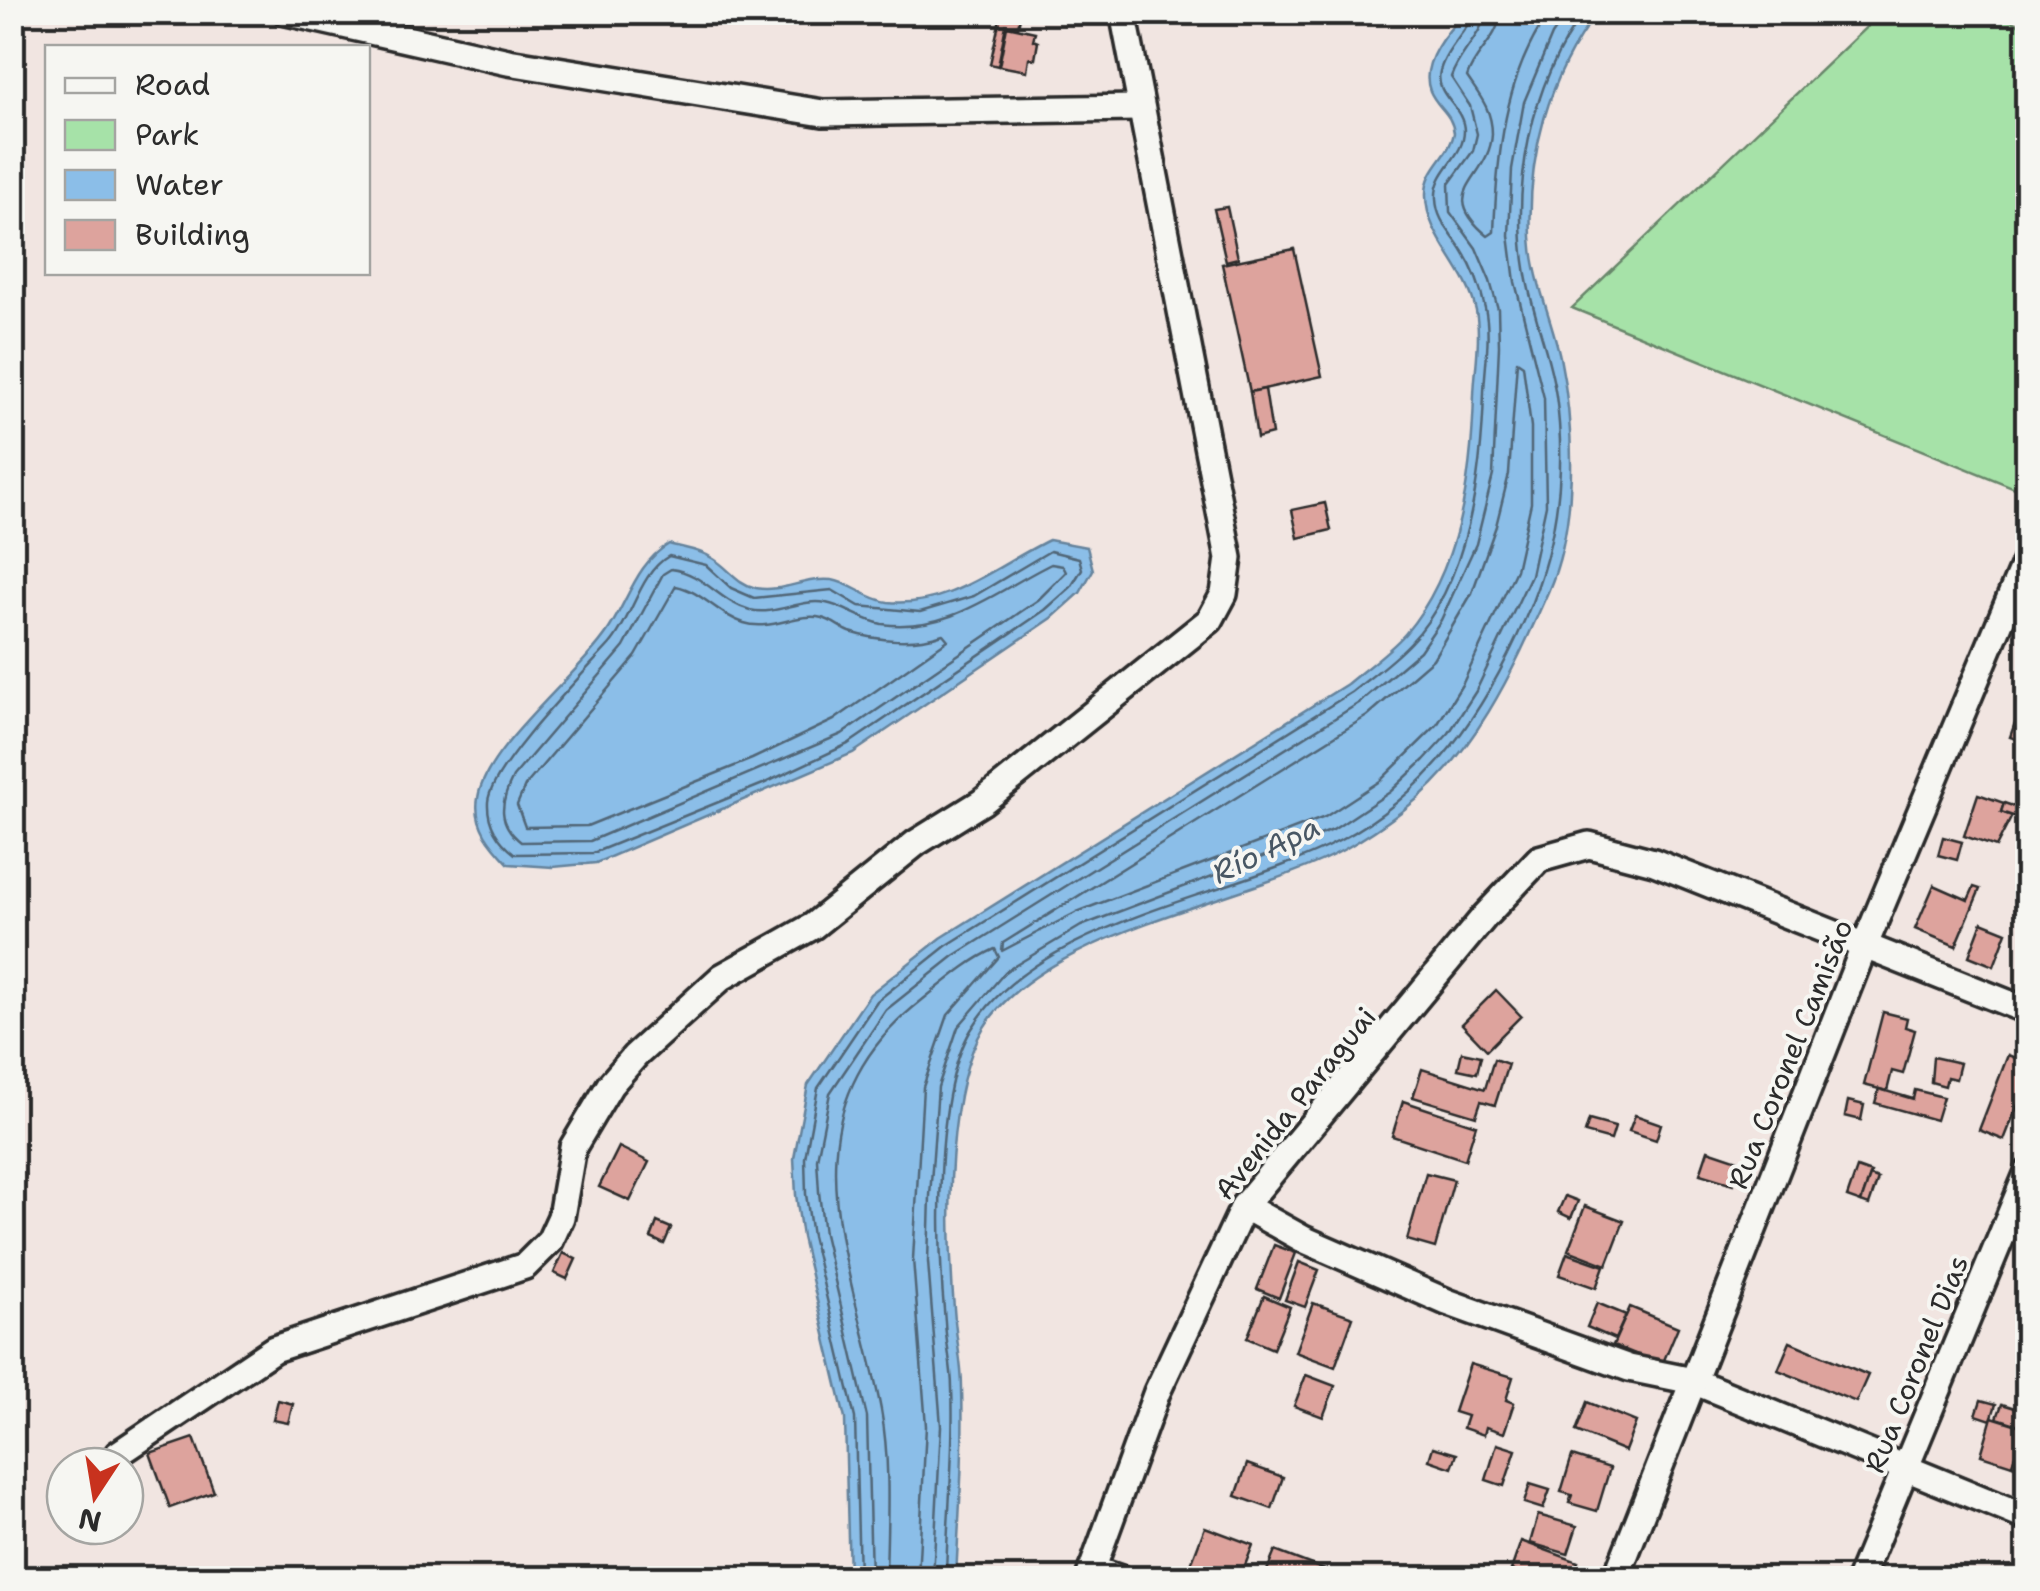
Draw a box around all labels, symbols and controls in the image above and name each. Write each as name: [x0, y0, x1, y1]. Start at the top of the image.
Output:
legend: [45, 45, 370, 275]
text: Road: [135, 64, 210, 105]
text: Park: [135, 114, 199, 155]
text: Water: [135, 164, 224, 205]
text: Building: [135, 214, 250, 255]
water label: Río Apa: [1205, 806, 1327, 893]
street label: Rua Coronel Camisão: [1719, 914, 1861, 1194]
street label: Avenida Paraguai: [1205, 999, 1385, 1207]
street label: Rua Coronel Dias: [1855, 1250, 1977, 1478]
north arrow: [45, 1446, 145, 1546]
text: N: [75, 1500, 105, 1541]

